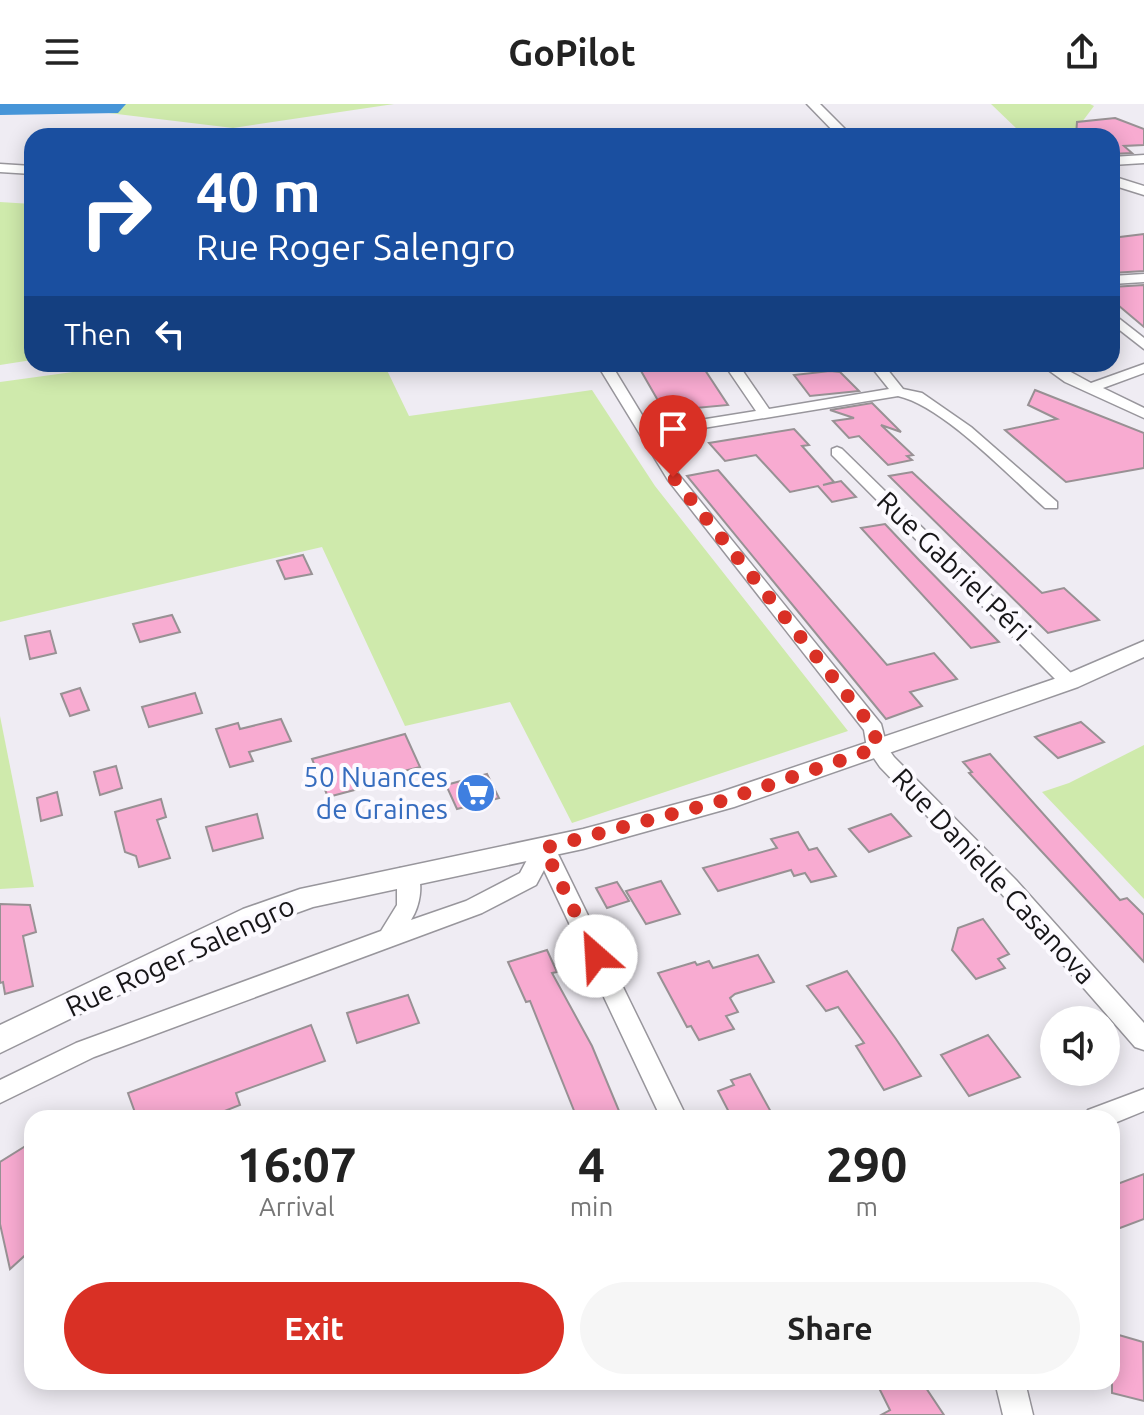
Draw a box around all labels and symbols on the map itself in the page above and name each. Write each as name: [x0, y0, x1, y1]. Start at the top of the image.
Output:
pin: [639, 395, 707, 477]
street label: Rue Gabriel Péri: [872, 485, 1037, 646]
place label: 50 Nuances de Graines: [303, 761, 448, 824]
street label: Rue Danielle Casanova: [887, 762, 1102, 990]
supermarket icon: 50 Nuances de Graines: [455, 772, 497, 814]
street label: Rue Roger Salengro: [61, 889, 299, 1022]
position arrow: [554, 914, 638, 998]

